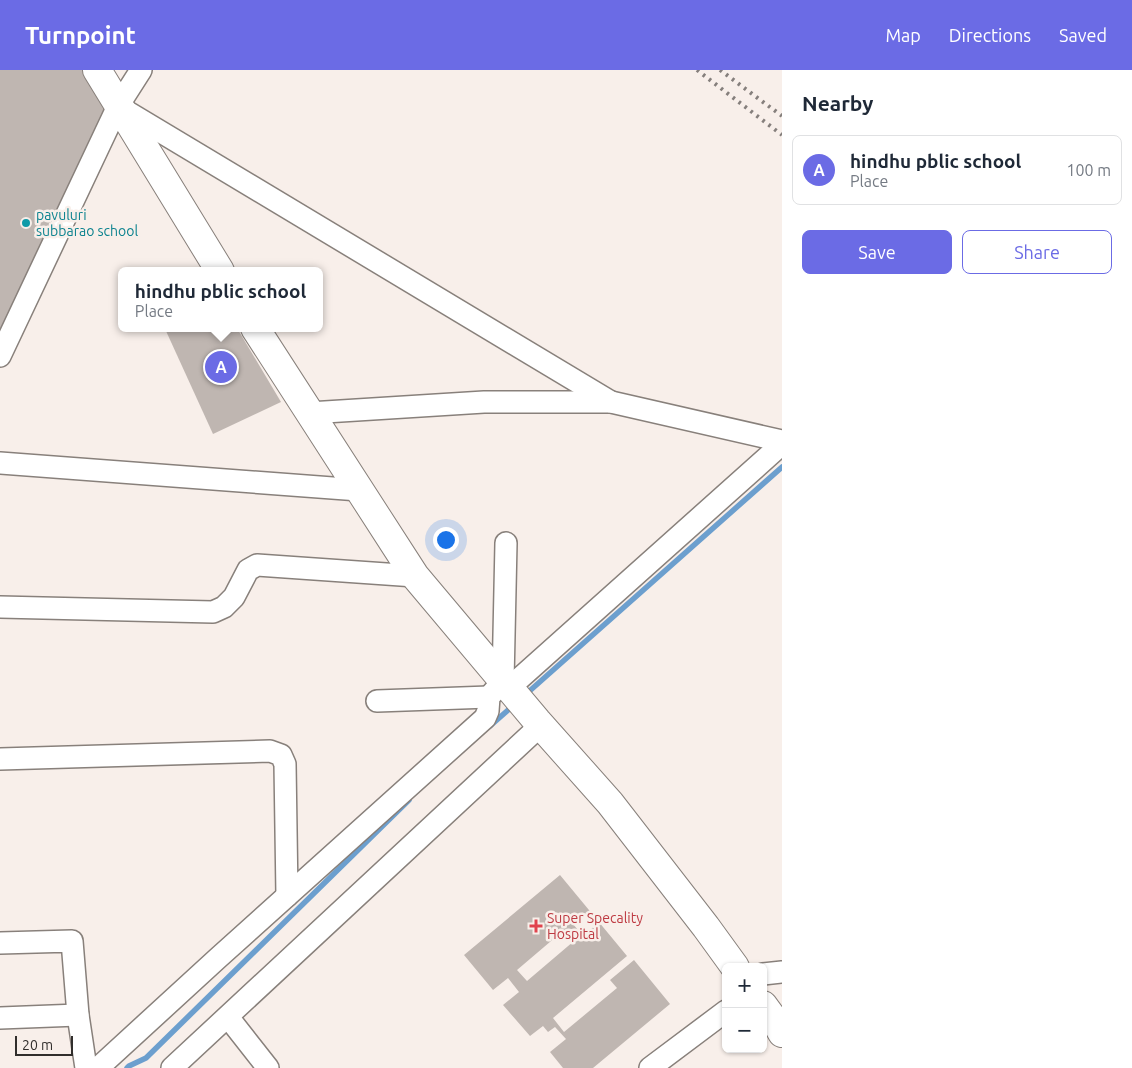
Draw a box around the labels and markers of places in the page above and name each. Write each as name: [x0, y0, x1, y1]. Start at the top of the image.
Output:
place label: pavuluri subbarao school: [36, 207, 138, 239]
marker: pavuluri subbarao school: [20, 217, 32, 229]
pin: A: [205, 348, 237, 386]
place label: Super Specality Hospital: [547, 910, 643, 942]
marker: Super Specality Hospital: [529, 919, 543, 933]

